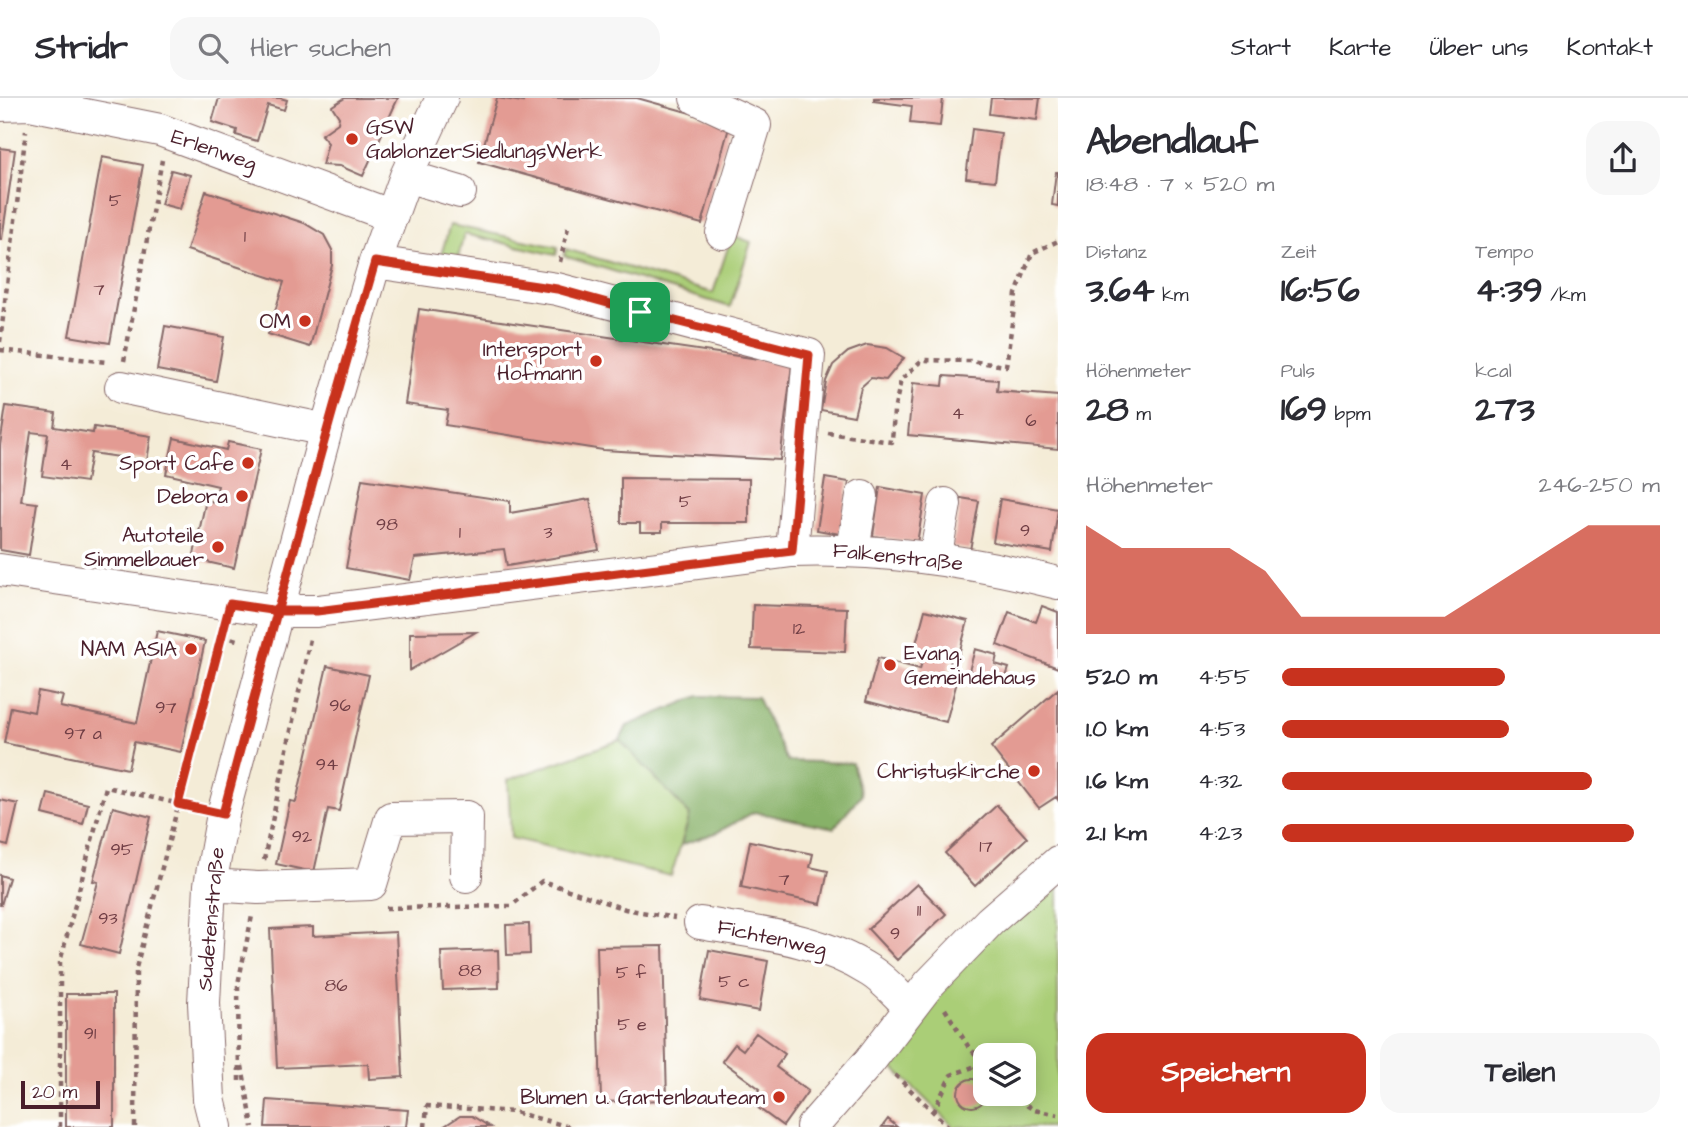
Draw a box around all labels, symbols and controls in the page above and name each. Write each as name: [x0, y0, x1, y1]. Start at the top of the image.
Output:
search box: [170, 17, 660, 80]
text: Stridr: [35, 25, 128, 71]
icon: search: [194, 29, 232, 67]
text: Hier suchen: [250, 30, 391, 66]
text: Start: [1231, 31, 1291, 65]
text: Karte: [1329, 31, 1392, 65]
text: Über uns: [1430, 31, 1529, 65]
text: Kontakt: [1567, 31, 1653, 65]
place label: GSW GablonzerSiedlungsWerk: [366, 113, 602, 168]
text: Abendlauf: [1086, 116, 1258, 168]
button: share: [1586, 121, 1660, 195]
street label: Erlenweg: [167, 122, 261, 180]
marker: GSW GablonzerSiedlungsWerk: [344, 131, 360, 147]
text: 18:48 · 7 × 520 m: [1086, 168, 1274, 200]
house number: 5: [109, 188, 122, 213]
house number: 1: [244, 224, 246, 249]
text: Distanz: [1086, 239, 1147, 266]
text: Zeit: [1281, 239, 1316, 266]
text: Tempo: [1475, 239, 1534, 266]
text: 3.64: [1086, 266, 1155, 315]
text: 16:56: [1281, 266, 1360, 315]
text: 4:39: [1475, 266, 1543, 315]
house number: 7: [93, 277, 105, 302]
pin: [610, 282, 670, 342]
text: km: [1155, 282, 1189, 309]
text: /km: [1543, 282, 1585, 309]
icon: arrive: [621, 293, 659, 331]
place label: OM: [260, 307, 291, 336]
marker: OM: [297, 313, 313, 329]
place label: Intersport Hofmann: [483, 335, 582, 388]
marker: Intersport Hofmann: [588, 353, 604, 369]
text: Höhenmeter: [1086, 358, 1191, 385]
text: Puls: [1281, 358, 1315, 385]
text: kcal: [1475, 358, 1512, 385]
text: 28: [1086, 385, 1129, 434]
text: 169: [1281, 385, 1327, 434]
text: 273: [1475, 385, 1535, 434]
house number: 4: [952, 401, 964, 426]
text: m: [1129, 401, 1151, 428]
text: bpm: [1327, 401, 1371, 428]
house number: 6: [1025, 408, 1037, 433]
place label: Sport Cafe: [119, 449, 234, 479]
house number: 4: [60, 452, 72, 477]
marker: Sport Cafe: [240, 455, 256, 471]
text: Höhenmeter: [1086, 469, 1213, 501]
text: 246–250 m: [1539, 469, 1660, 501]
place label: Debora: [157, 482, 228, 511]
marker: Debora: [234, 488, 250, 504]
house number: 5: [679, 489, 692, 514]
house number: 98: [376, 512, 398, 537]
house number: 9: [1020, 518, 1030, 543]
house number: 1: [459, 520, 461, 545]
house number: 3: [543, 520, 553, 545]
place label: Autoteile Simmelbauer: [84, 521, 204, 574]
street label: Falkenstraße: [831, 536, 965, 578]
marker: Autoteile Simmelbauer: [210, 539, 226, 555]
house number: 12: [793, 616, 806, 641]
place label: NAM ASIA: [81, 635, 178, 664]
place label: Evang. Gemeindehaus: [904, 639, 1036, 692]
marker: NAM ASIA: [183, 641, 199, 657]
marker: Evang. Gemeindehaus: [882, 657, 898, 673]
text: 520 m: [1086, 661, 1157, 693]
text: 4:55: [1198, 661, 1250, 693]
house number: 96: [329, 693, 351, 718]
house number: 97: [155, 695, 177, 720]
text: 1.0 km: [1086, 713, 1148, 745]
text: 4:53: [1198, 713, 1245, 745]
house number: 97 a: [64, 721, 102, 746]
house number: 94: [316, 752, 338, 777]
place label: Christuskirche: [877, 757, 1020, 786]
marker: Christuskirche: [1026, 763, 1042, 779]
text: 1.6 km: [1086, 765, 1148, 797]
text: 4:32: [1198, 765, 1242, 797]
text: 2.1 km: [1086, 817, 1147, 849]
text: 4:23: [1198, 817, 1242, 849]
house number: 92: [292, 824, 313, 849]
house number: 17: [979, 834, 993, 859]
house number: 95: [111, 837, 134, 862]
street label: Sudetenstraße: [190, 846, 232, 992]
house number: 7: [778, 867, 790, 892]
house number: 11: [917, 898, 921, 923]
house number: 93: [98, 906, 118, 931]
street label: Fichtenweg: [714, 912, 829, 966]
house number: 9: [890, 921, 900, 946]
house number: 88: [458, 958, 482, 983]
house number: 5 f: [616, 960, 647, 985]
house number: 5 c: [718, 969, 750, 994]
house number: 86: [325, 973, 347, 998]
house number: 5 e: [617, 1012, 647, 1037]
house number: 91: [84, 1021, 96, 1046]
button: Speichern: [1086, 1033, 1366, 1113]
button: Teilen: [1380, 1033, 1660, 1113]
map controls: [973, 1043, 1036, 1106]
button: layers: [973, 1043, 1036, 1106]
scale bar: [21, 1078, 100, 1110]
text: 20 m: [32, 1079, 77, 1106]
place label: Blumen u. Gartenbauteam: [520, 1083, 766, 1112]
marker: Blumen u. Gartenbauteam: [771, 1089, 787, 1105]

